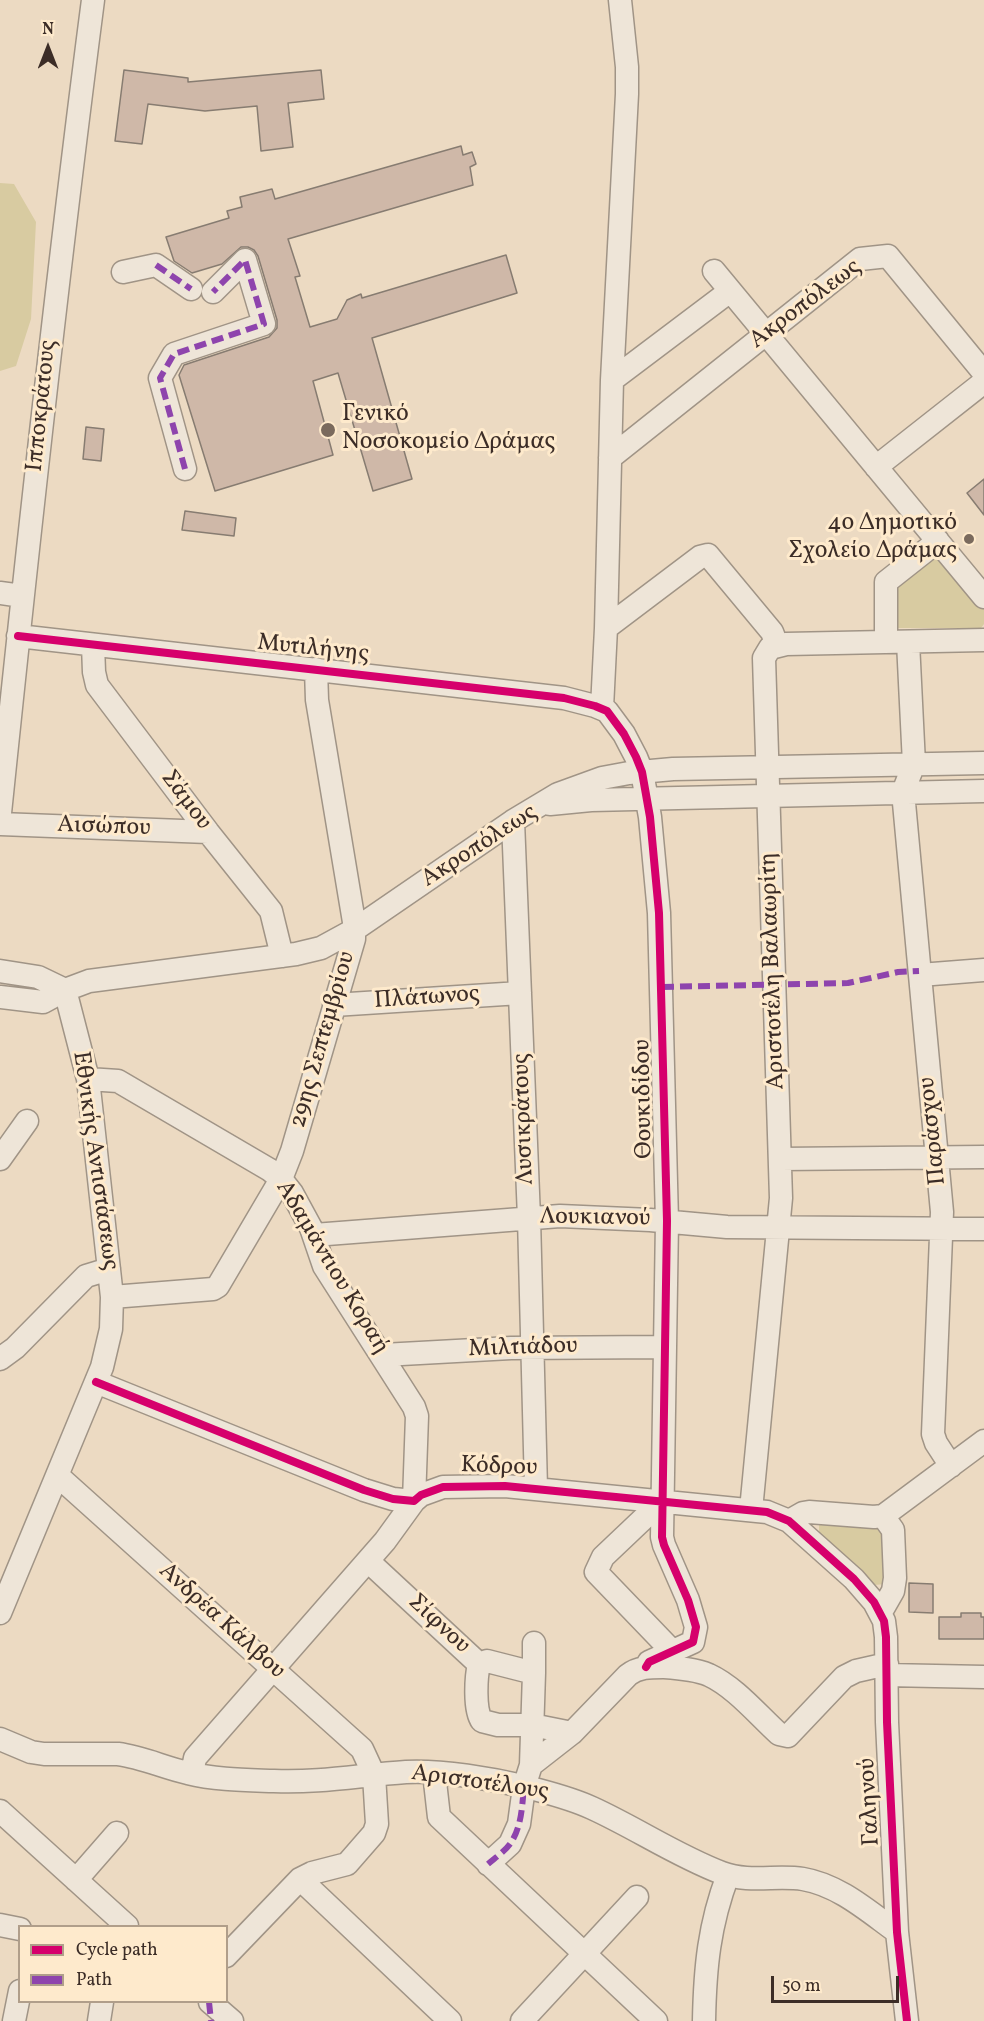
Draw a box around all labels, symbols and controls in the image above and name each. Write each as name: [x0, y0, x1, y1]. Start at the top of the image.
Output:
north arrow: [18, 18, 78, 78]
text: N: [42, 19, 54, 41]
street label: Ακροπόλεως: [745, 254, 867, 356]
street label: Ιπποκράτους: [22, 339, 64, 473]
place label: Γενικό Νοσοκομείο Δράμας: [342, 402, 555, 458]
marker: Γενικό Νοσοκομείο Δράμας: [319, 421, 337, 439]
place label: 4ο Δημοτικό Σχολείο Δράμας: [788, 511, 957, 567]
marker: 4ο Δημοτικό Σχολείο Δράμας: [962, 532, 976, 546]
street label: Μυτιλήνης: [256, 630, 370, 670]
street label: Σάμου: [153, 765, 217, 837]
street label: Ακροπόλεως: [417, 799, 543, 895]
street label: Αισώπου: [57, 812, 151, 844]
street label: Αριστοτέλη Βαλαωρίτη: [755, 852, 793, 1090]
street label: 29ης Σεπτεμβρίου: [285, 948, 363, 1132]
street label: Πλάτωνος: [373, 981, 481, 1017]
street label: Θουκιδίδου: [630, 1039, 660, 1159]
street label: Εθνικής Αντιστάσεως: [64, 1050, 124, 1272]
street label: Λυσικράτους: [508, 1053, 542, 1185]
street label: Παράσχου: [914, 1075, 954, 1187]
street label: Αδαμάντιου Κοραή: [268, 1176, 394, 1360]
street label: Λουκιανού: [539, 1204, 651, 1234]
street label: Μιλτιάδου: [468, 1333, 578, 1365]
street label: Κόδρου: [460, 1452, 538, 1484]
street label: Ανδρέα Κάλβου: [152, 1558, 290, 1686]
street label: Σίφνου: [401, 1589, 475, 1661]
street label: Γαληνού: [854, 1757, 888, 1847]
street label: Αριστοτέλους: [409, 1760, 551, 1808]
legend: [18, 1925, 228, 2003]
text: Cycle path: [76, 1938, 158, 1963]
scale bar: [774, 1964, 902, 2002]
text: Path: [76, 1968, 112, 1993]
text: 50 m: [782, 1974, 821, 1999]

